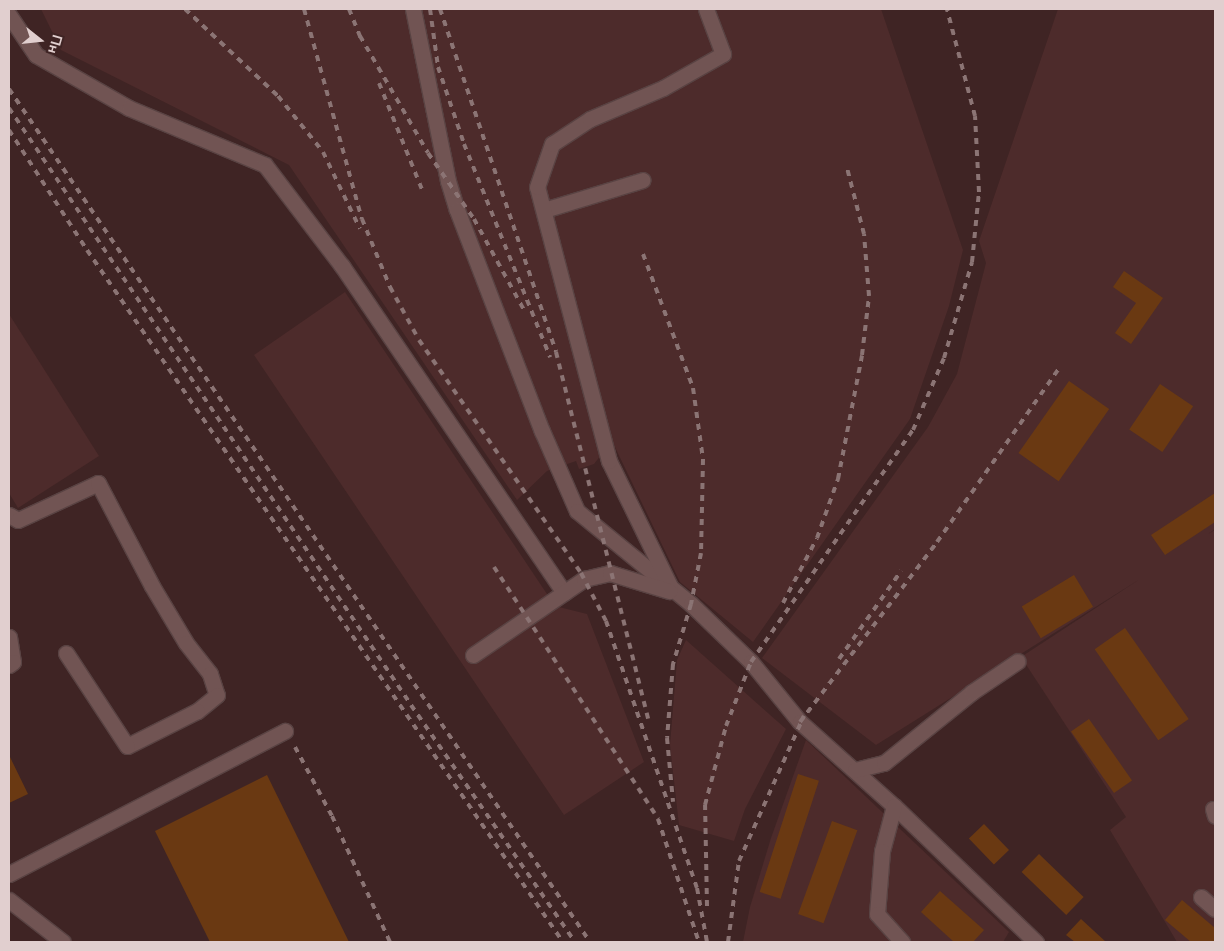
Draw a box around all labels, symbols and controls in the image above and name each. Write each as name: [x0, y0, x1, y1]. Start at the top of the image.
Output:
north arrow: [15, 15, 65, 65]
text: Пн: [43, 32, 67, 56]

